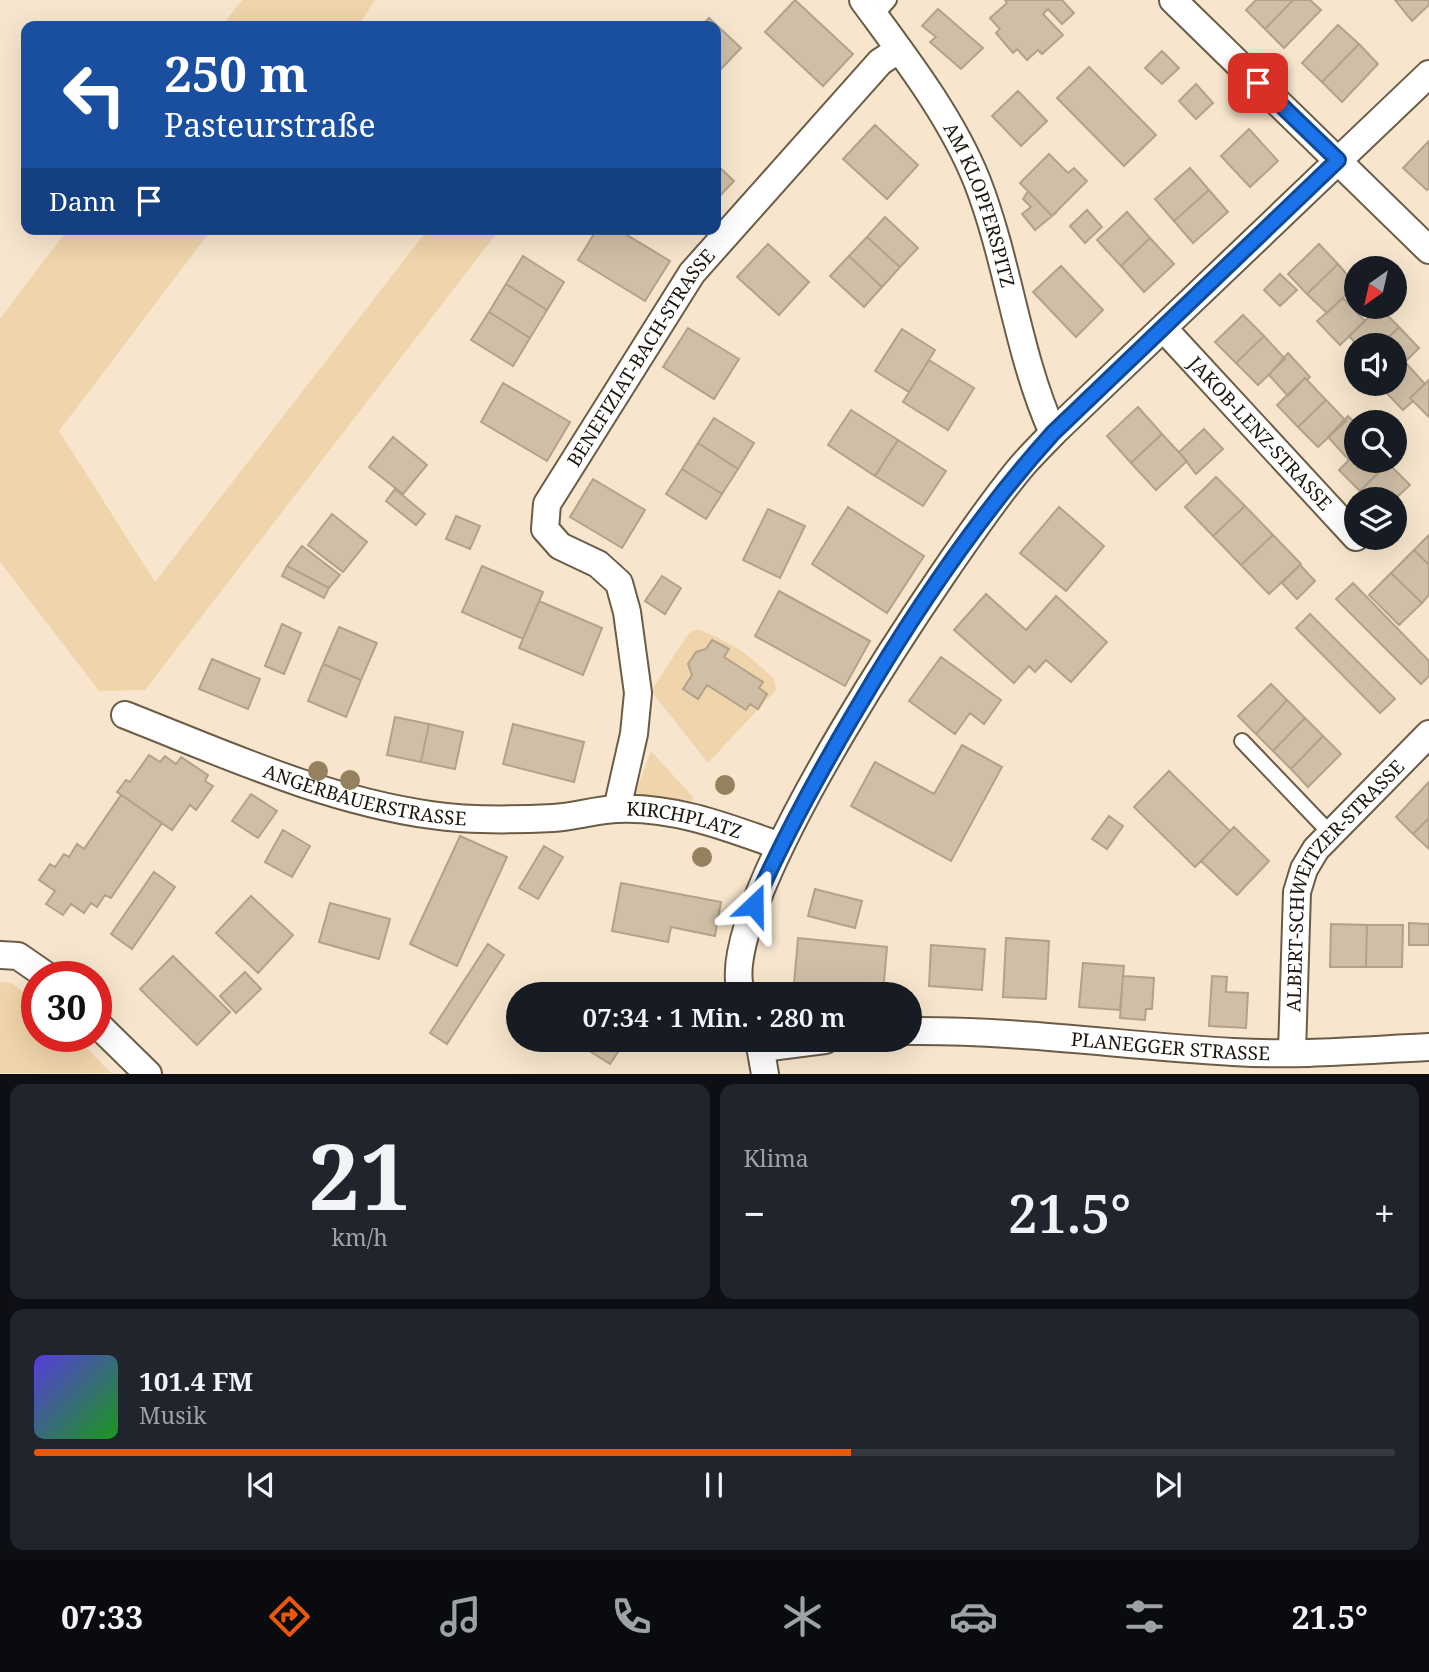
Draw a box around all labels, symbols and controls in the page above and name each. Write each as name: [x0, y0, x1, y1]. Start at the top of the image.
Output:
text: 250 m: [164, 40, 308, 106]
icon: left: [49, 49, 140, 140]
pin: [1228, 53, 1288, 113]
icon: arrive: [1239, 64, 1277, 102]
text: Pasteurstraße: [164, 103, 376, 146]
street label: AM KLOPFERSPITZ: [938, 118, 1021, 290]
icon: arrive: [130, 182, 168, 220]
text: Dann: [49, 183, 116, 219]
street label: BENEFIZIAT-BACH-STRASSE: [561, 243, 721, 471]
north arrow: [1344, 256, 1407, 318]
map controls: [1344, 256, 1407, 550]
button: sound: [1344, 333, 1407, 396]
street label: JAKOB-LENZ-STRASSE: [1182, 350, 1338, 516]
button: search: [1344, 410, 1407, 473]
button: layers: [1344, 487, 1407, 550]
street label: ALBERT-SCHWEITZER-STRASSE: [1280, 754, 1410, 1012]
street label: ANGERBAUERSTRASSE: [260, 758, 468, 832]
street label: KIRCHPLATZ: [626, 796, 745, 844]
position arrow: [717, 868, 791, 942]
speed limit sign: 30: [21, 961, 112, 1052]
text: 07:34 · 1 Min. · 280 m: [583, 999, 845, 1035]
street label: PLANEGGER STRASSE: [1070, 1026, 1270, 1066]
text: 21: [308, 1113, 411, 1237]
text: Klima: [744, 1142, 809, 1174]
text: 21.5°: [1008, 1177, 1131, 1248]
text: −: [744, 1187, 766, 1239]
text: +: [1374, 1187, 1395, 1239]
text: km/h: [332, 1221, 388, 1253]
text: 101.4 FM: [139, 1363, 253, 1399]
text: Musik: [139, 1399, 206, 1431]
icon: previous: [242, 1466, 280, 1504]
icon: pause: [695, 1466, 733, 1504]
icon: next: [1149, 1466, 1187, 1504]
icon: directions: [265, 1592, 314, 1641]
icon: music: [436, 1592, 485, 1641]
icon: phone: [607, 1592, 656, 1641]
icon: climate: [778, 1592, 827, 1641]
icon: car: [949, 1592, 998, 1641]
icon: filters: [1120, 1592, 1169, 1641]
text: 07:33: [61, 1595, 143, 1638]
text: 21.5°: [1291, 1595, 1368, 1638]

